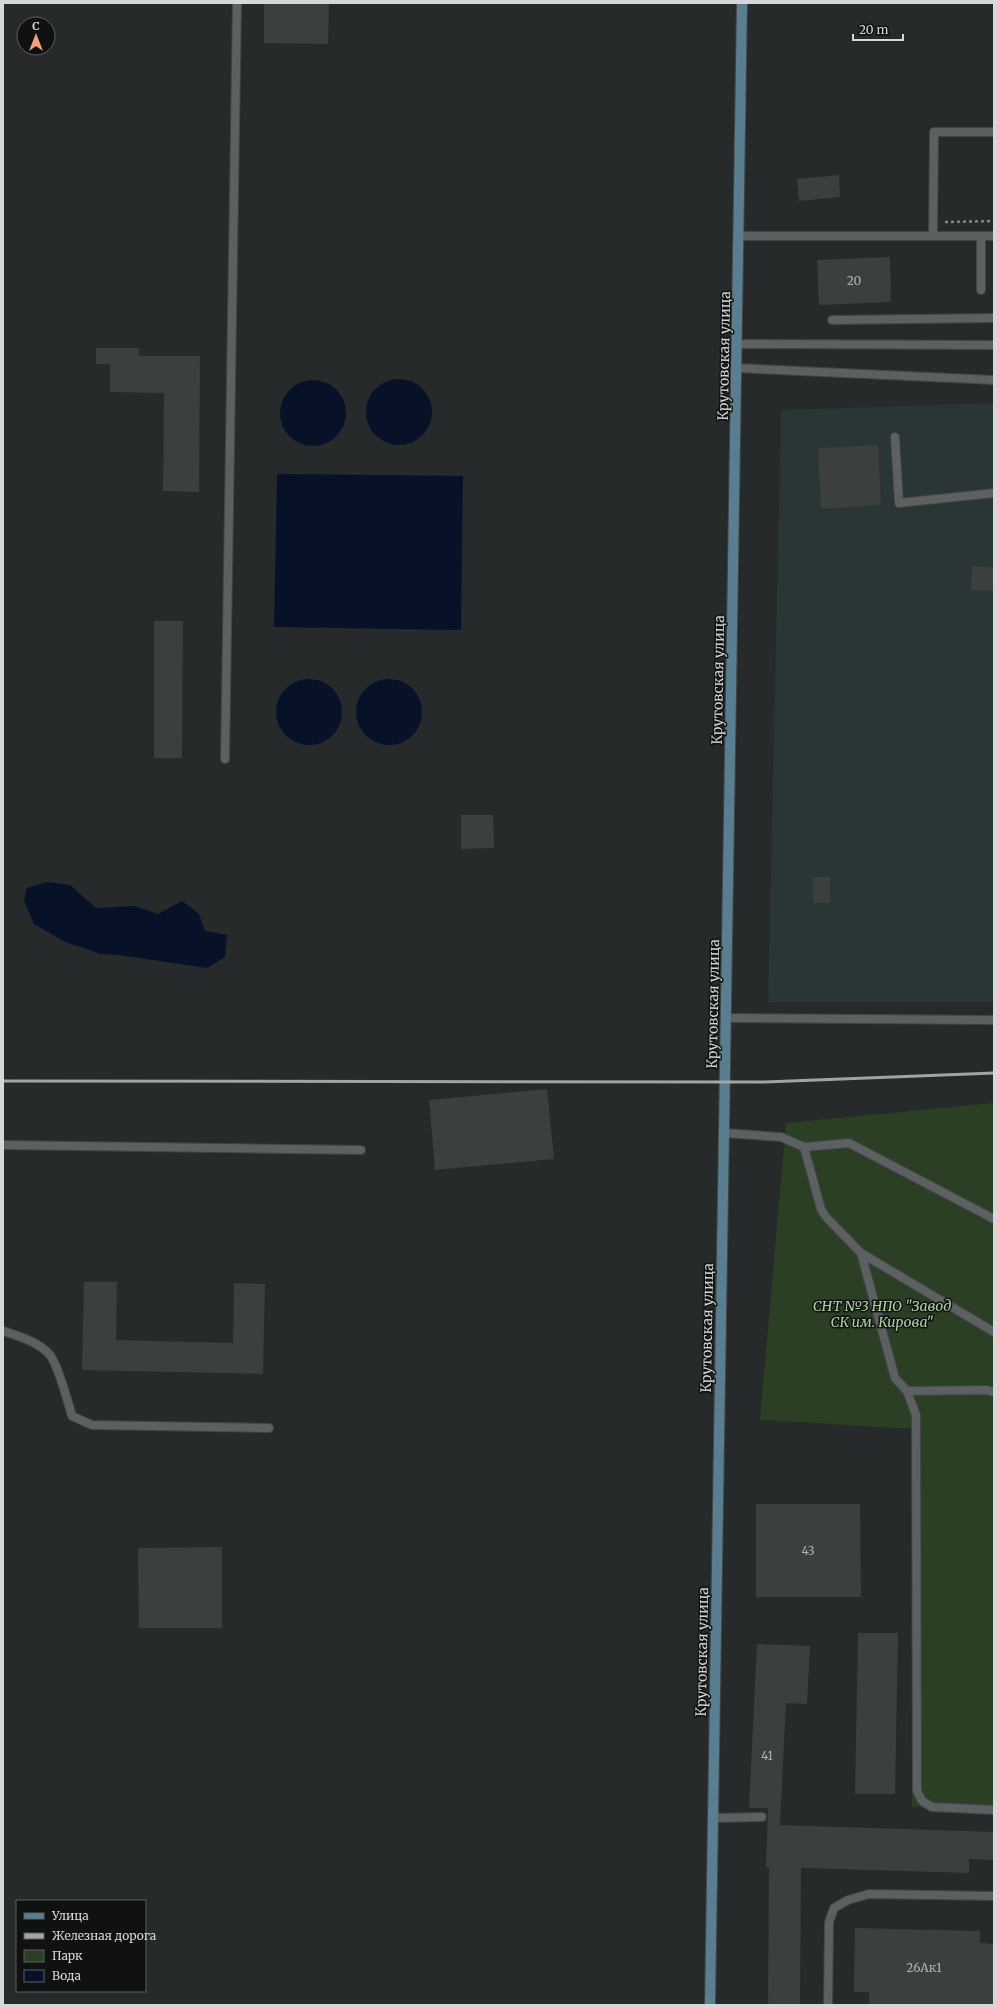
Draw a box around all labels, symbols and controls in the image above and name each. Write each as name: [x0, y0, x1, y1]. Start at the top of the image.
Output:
north arrow: [16, 16, 56, 56]
scale bar: [853, 16, 903, 42]
text: С: [32, 19, 40, 33]
text: 20 m: [859, 22, 888, 37]
house number: 20: [847, 273, 862, 288]
street label: Крутовская улица: [714, 291, 734, 421]
street label: Крутовская улица: [708, 615, 728, 745]
street label: Крутовская улица: [703, 939, 723, 1069]
street label: Крутовская улица: [697, 1263, 717, 1393]
park label: СНТ №3 НПО "Завод СК им. Кирова": [813, 1297, 951, 1331]
house number: 43: [801, 1543, 815, 1558]
street label: Крутовская улица: [692, 1587, 712, 1717]
house number: 41: [761, 1748, 774, 1763]
legend: [16, 1900, 146, 1992]
text: Улица: [51, 1908, 89, 1923]
text: Железная дорога: [52, 1928, 157, 1943]
text: Парк: [52, 1948, 83, 1963]
house number: 26Ак1: [906, 1960, 942, 1975]
text: Вода: [52, 1968, 82, 1983]

